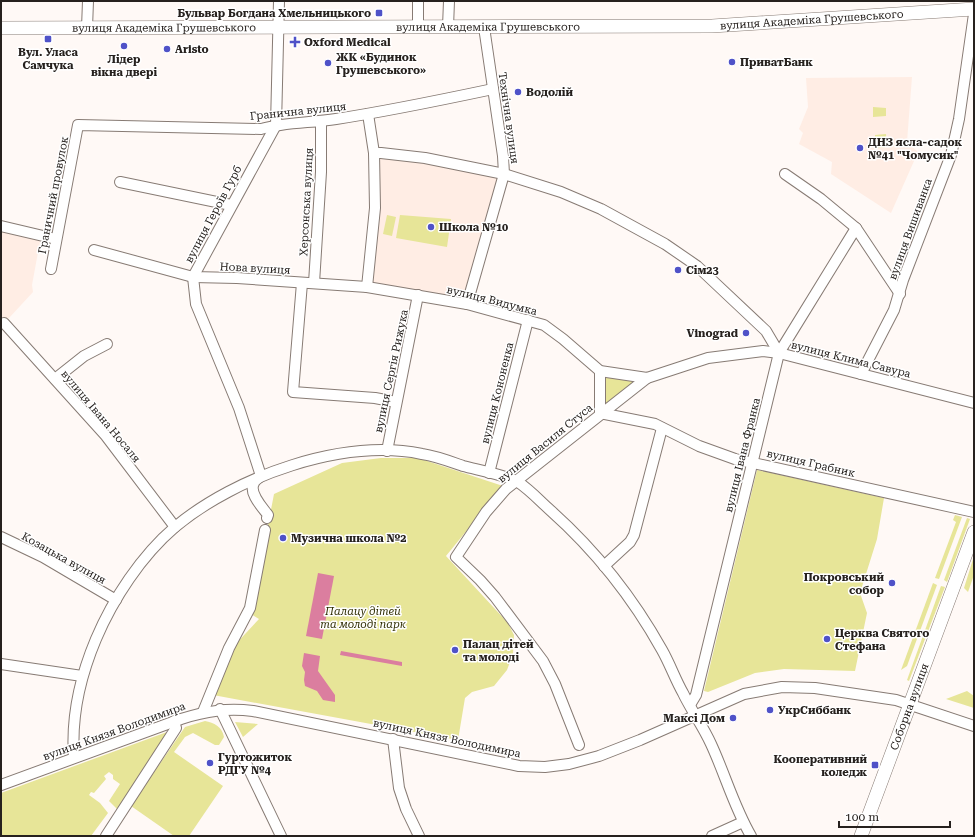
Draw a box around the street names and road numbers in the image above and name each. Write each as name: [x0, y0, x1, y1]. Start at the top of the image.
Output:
street label: вулиця Академіка Грушевського: [720, 8, 904, 32]
street label: вулиця Академіка Грушевського: [396, 20, 580, 34]
street label: вулиця Академіка Грушевського: [72, 21, 256, 35]
street label: Технічна вулиця: [496, 71, 521, 165]
street label: Гранична вулиця: [249, 100, 347, 123]
street label: Граничний провулок: [36, 135, 71, 255]
street label: Херсонська вулиця: [297, 147, 316, 257]
street label: вулиця Героїв Гурб: [182, 163, 245, 265]
street label: вулиця Вишиванка: [886, 177, 935, 282]
street label: Нова вулиця: [219, 260, 291, 277]
street label: вулиця Видумка: [445, 283, 538, 318]
street label: вулиця Сергія Рижука: [372, 308, 411, 434]
street label: вулиця Клима Савура: [790, 338, 912, 381]
street label: вулиця Кононенка: [479, 341, 516, 445]
street label: вулиця Івана Носаля: [58, 368, 143, 465]
street label: вулиця Івана Франка: [722, 397, 763, 514]
street label: вулиця Василя Стуса: [495, 401, 595, 486]
street label: вулиця Грабник: [765, 447, 856, 480]
street label: Козацька вулиця: [19, 530, 108, 587]
street label: Соборна вулиця: [888, 662, 932, 752]
street label: вулиця Князя Володимира: [41, 700, 187, 763]
street label: вулиця Князя Володимира: [372, 716, 522, 761]

